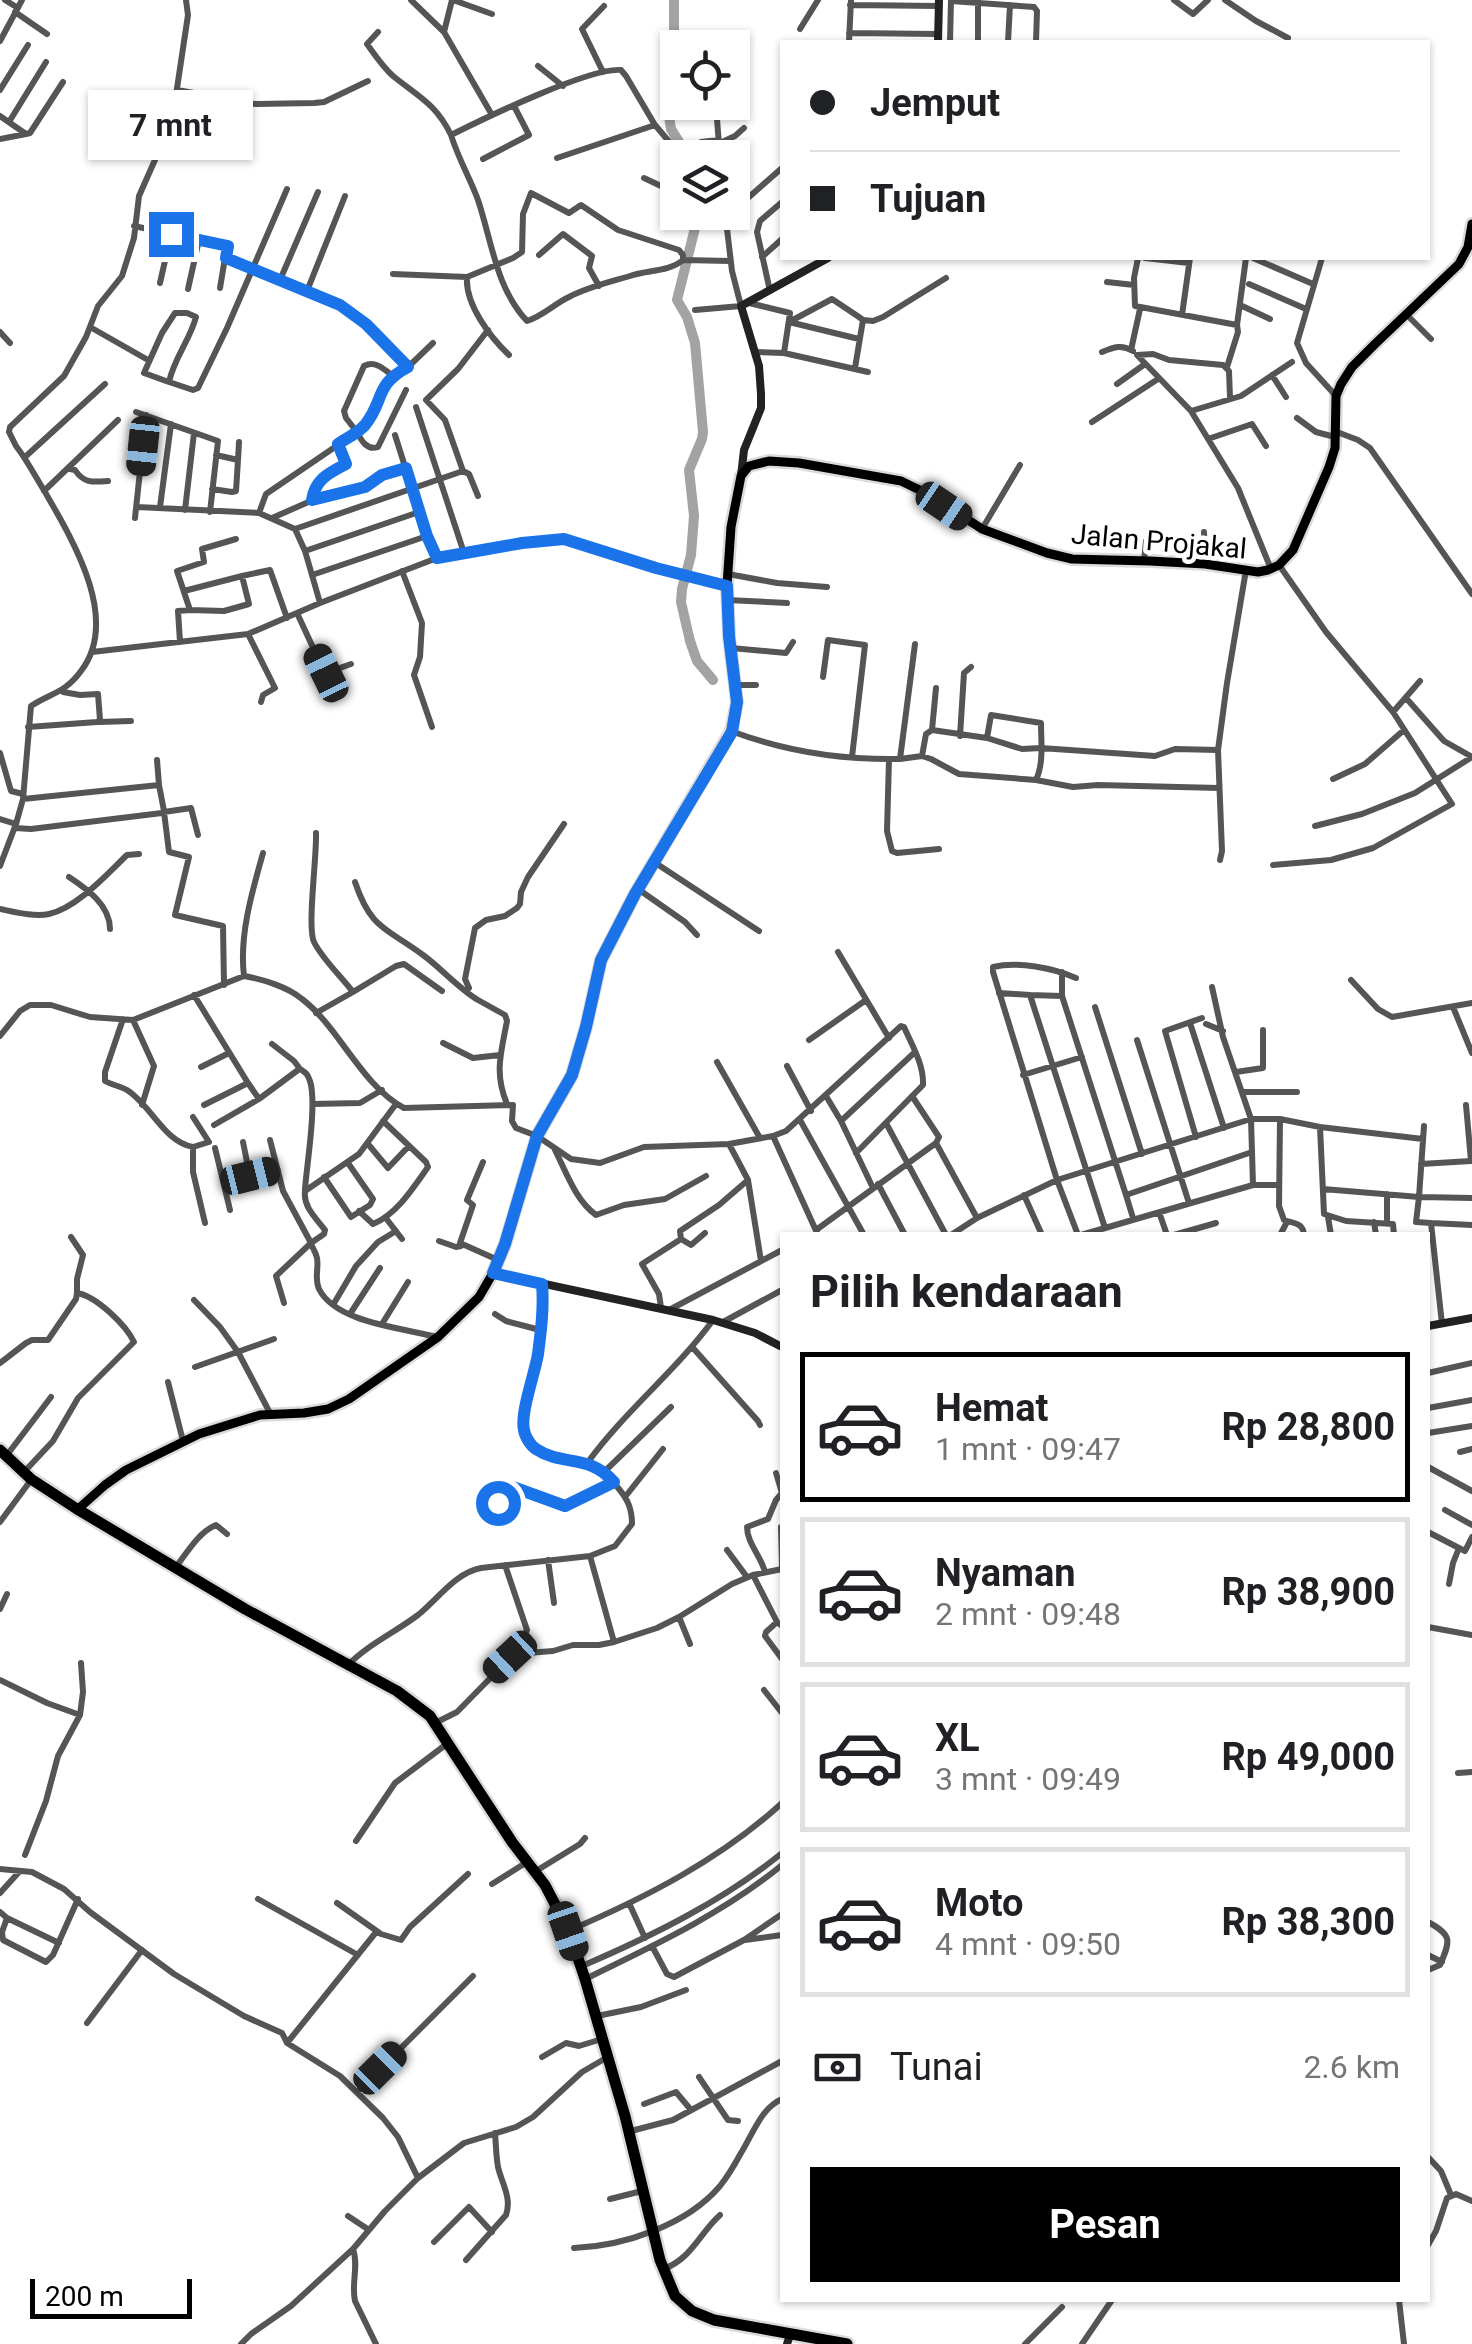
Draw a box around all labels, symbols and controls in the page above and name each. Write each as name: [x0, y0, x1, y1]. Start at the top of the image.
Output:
map controls: [660, 30, 750, 230]
button: locate: [660, 30, 750, 120]
text: Jemput: [870, 81, 1000, 125]
callout: 7 mnt: [89, 89, 254, 159]
text: 7 mnt: [129, 106, 212, 144]
button: layers: [660, 140, 750, 230]
text: Tujuan: [870, 177, 986, 221]
route end: [149, 212, 194, 257]
car: [125, 415, 161, 477]
car: [911, 477, 977, 535]
street label: Jalan Projakal: [1070, 517, 1248, 566]
car: [299, 639, 353, 707]
car: [217, 1154, 283, 1198]
text: Pilih kendaraan: [810, 1265, 1123, 1318]
icon: car: [815, 1382, 905, 1472]
text: Hemat: [935, 1386, 1048, 1430]
text: Rp 28,800: [1221, 1405, 1395, 1449]
text: 1 mnt · 09:47: [935, 1430, 1121, 1468]
route start: [476, 1481, 521, 1526]
icon: car: [815, 1547, 905, 1637]
text: Nyaman: [935, 1551, 1076, 1595]
text: Rp 38,900: [1221, 1570, 1395, 1614]
text: 2 mnt · 09:48: [935, 1595, 1121, 1633]
car: [478, 1626, 542, 1688]
icon: car: [815, 1712, 905, 1802]
text: XL: [935, 1716, 980, 1760]
text: Rp 49,000: [1221, 1735, 1395, 1779]
text: 3 mnt · 09:49: [935, 1760, 1121, 1798]
icon: car: [815, 1877, 905, 1967]
text: Moto: [935, 1881, 1024, 1925]
car: [544, 1898, 592, 1964]
text: Rp 38,300: [1221, 1900, 1395, 1944]
text: 4 mnt · 09:50: [935, 1925, 1121, 1963]
car: [348, 2036, 412, 2100]
icon: cash: [810, 2040, 865, 2095]
text: Tunai: [890, 2045, 983, 2089]
text: 2.6 km: [1303, 2048, 1400, 2086]
button: Pesan: [810, 2167, 1400, 2282]
scale bar: [30, 2274, 192, 2318]
text: 200 m: [45, 2280, 124, 2313]

